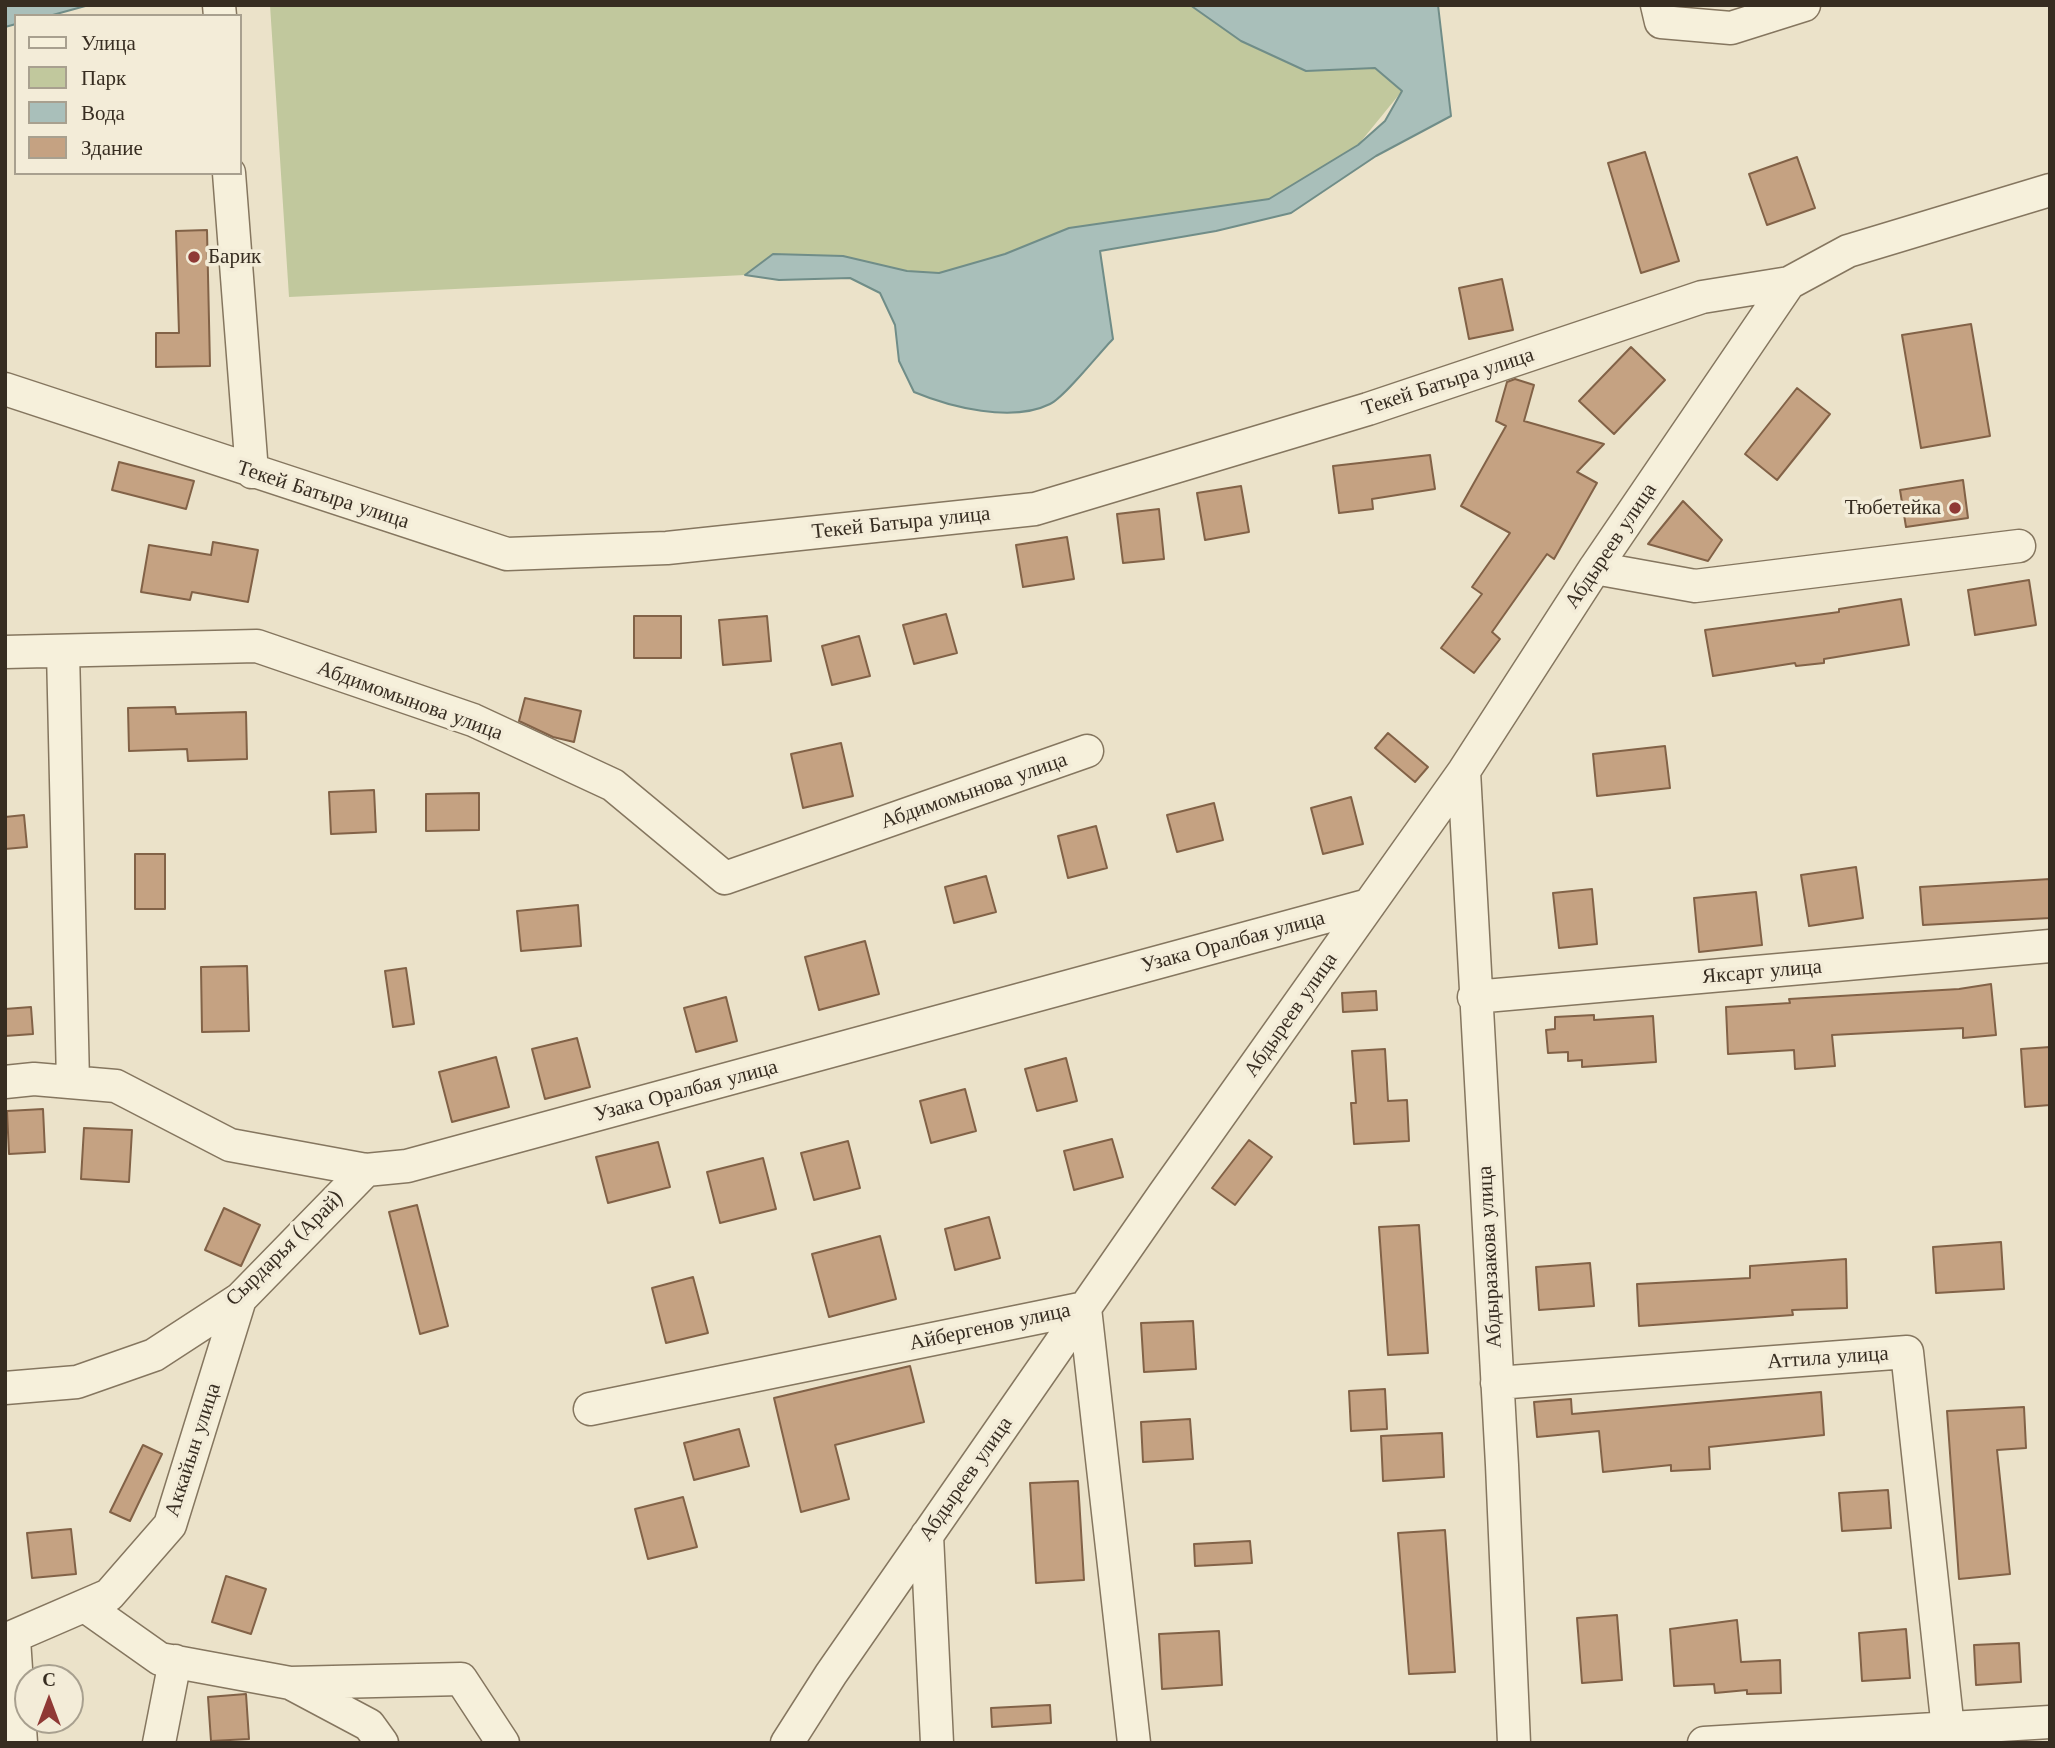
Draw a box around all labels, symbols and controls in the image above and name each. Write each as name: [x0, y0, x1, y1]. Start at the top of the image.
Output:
legend: [14, 14, 242, 175]
text: Улица: [81, 30, 136, 56]
text: Парк: [81, 65, 126, 91]
text: Вода: [81, 100, 125, 126]
text: Здание: [81, 135, 143, 161]
place label: Барик: [208, 244, 261, 270]
marker: Барик: [186, 249, 202, 265]
street label: Текей Батыра улица: [1359, 342, 1537, 422]
street label: Текей Батыра улица: [234, 455, 412, 535]
street label: Абдыреев улица: [1560, 478, 1662, 614]
place label: Тюбетейка: [1845, 495, 1941, 521]
marker: Тюбетейка: [1947, 500, 1963, 516]
street label: Текей Батыра улица: [810, 501, 992, 545]
street label: Абдимомынова улица: [314, 656, 506, 746]
street label: Абдимомынова улица: [877, 747, 1071, 835]
street label: Узака Оралбая улица: [1138, 905, 1328, 979]
street label: Абдыреев улица: [1239, 948, 1343, 1082]
street label: Яксарт улица: [1701, 954, 1823, 990]
street label: Узака Оралбая улица: [591, 1054, 781, 1128]
street label: Абдыразакова улица: [1473, 1165, 1507, 1349]
street label: Сырдарья (Арай): [221, 1186, 349, 1312]
street label: Айбергенов улица: [907, 1298, 1073, 1356]
street label: Аттила улица: [1767, 1341, 1889, 1375]
street label: Аккайын улица: [160, 1380, 226, 1520]
street label: Абдыреев улица: [914, 1412, 1018, 1546]
north arrow: [14, 1664, 84, 1734]
text: С: [42, 1668, 56, 1691]

